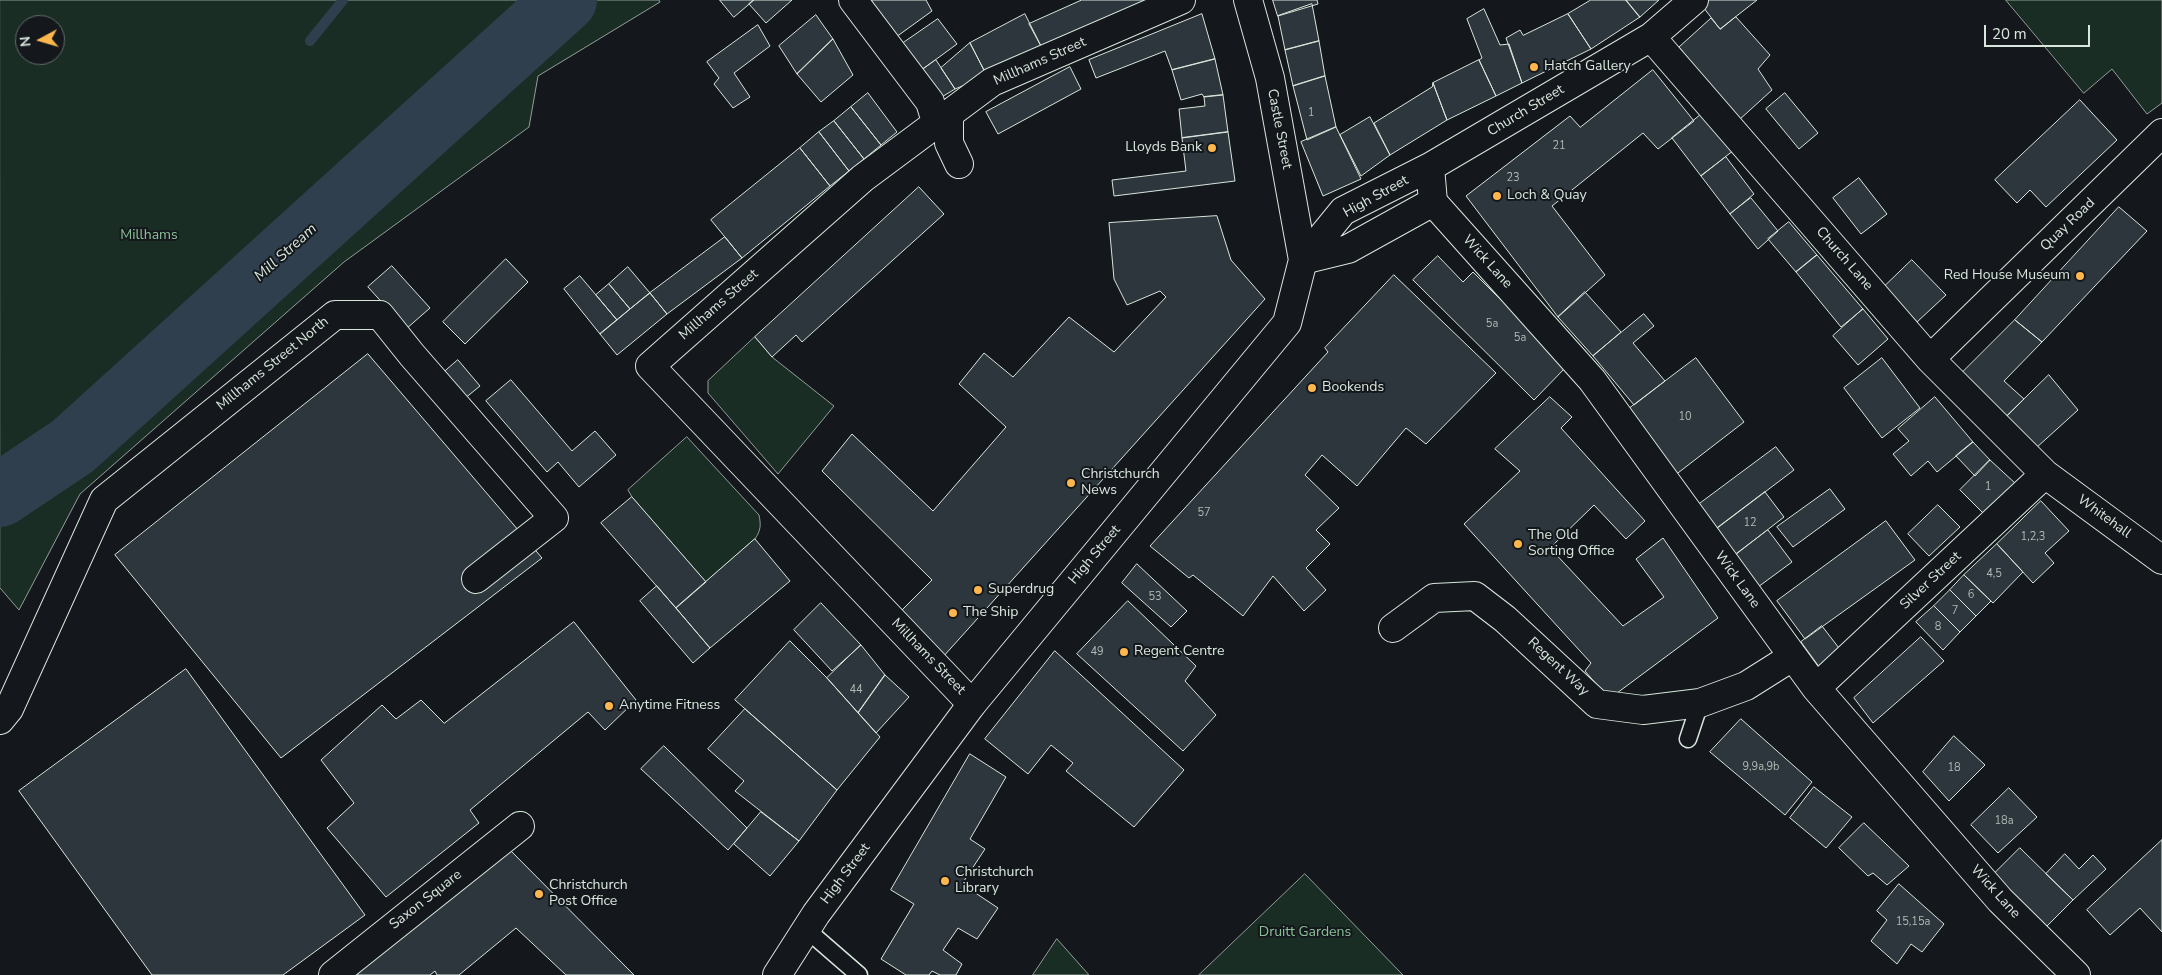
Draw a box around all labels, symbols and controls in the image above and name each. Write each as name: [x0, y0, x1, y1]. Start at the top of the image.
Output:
north arrow: [15, 15, 65, 65]
scale bar: [1987, 15, 2093, 47]
text: 20 m: [1992, 24, 2027, 44]
street label: Millhams Street: [991, 34, 1089, 90]
text: N: [16, 35, 36, 48]
place label: Hatch Gallery: [1544, 59, 1631, 75]
marker: Hatch Gallery: [1528, 61, 1540, 73]
street label: Church Street: [1485, 82, 1567, 140]
street label: Castle Street: [1263, 87, 1295, 171]
house number: 1: [1308, 106, 1314, 120]
house number: 21: [1552, 139, 1566, 153]
place label: Lloyds Bank: [1125, 140, 1202, 156]
marker: Lloyds Bank: [1206, 142, 1218, 154]
house number: 23: [1506, 171, 1520, 185]
street label: High Street: [1341, 172, 1411, 222]
place label: Loch & Quay: [1507, 188, 1587, 204]
marker: Loch & Quay: [1491, 190, 1503, 202]
street label: Quay Road: [2037, 195, 2099, 255]
water label: Mill Stream: [251, 220, 321, 286]
street label: Church Lane: [1812, 224, 1876, 294]
park label: Millhams: [120, 228, 178, 244]
street label: Wick Lane: [1459, 232, 1515, 292]
street label: Millhams Street: [676, 266, 762, 344]
place label: Red House Museum: [1944, 268, 2070, 284]
marker: Red House Museum: [2074, 270, 2086, 282]
street label: Millhams Street North: [214, 314, 332, 414]
house number: 5a: [1486, 317, 1498, 331]
house number: 5a: [1514, 331, 1526, 345]
place label: Bookends: [1322, 380, 1384, 396]
marker: Bookends: [1306, 382, 1318, 394]
house number: 10: [1678, 410, 1692, 424]
place label: Christchurch News: [1081, 467, 1160, 500]
marker: Christchurch News: [1065, 477, 1077, 489]
house number: 1: [1985, 480, 1991, 494]
street label: Whitehall: [2074, 492, 2134, 542]
house number: 57: [1197, 506, 1211, 520]
house number: 12: [1743, 516, 1757, 530]
street label: High Street: [1065, 522, 1125, 588]
place label: The Old Sorting Office: [1528, 528, 1614, 560]
house number: 1,2,3: [2021, 530, 2045, 544]
marker: The Old Sorting Office: [1512, 538, 1524, 550]
street label: Wick Lane: [1711, 548, 1763, 612]
street label: Silver Street: [1897, 549, 1965, 613]
house number: 4,5: [1986, 567, 2002, 581]
place label: Superdrug: [988, 582, 1054, 598]
marker: Superdrug: [972, 584, 984, 596]
house number: 6: [1968, 588, 1974, 602]
house number: 53: [1148, 590, 1162, 604]
house number: 7: [1952, 604, 1958, 618]
place label: The Ship: [963, 605, 1018, 621]
marker: The Ship: [947, 607, 959, 619]
street label: Millhams Street: [887, 615, 969, 699]
house number: 8: [1935, 620, 1941, 634]
street label: Regent Way: [1524, 634, 1592, 700]
place label: Regent Centre: [1134, 644, 1224, 660]
house number: 49: [1090, 645, 1104, 659]
marker: Regent Centre: [1118, 646, 1130, 658]
house number: 44: [849, 683, 863, 697]
place label: Anytime Fitness: [619, 698, 720, 714]
marker: Anytime Fitness: [603, 700, 615, 712]
house number: 9,9a,9b: [1742, 760, 1780, 774]
house number: 18: [1947, 761, 1961, 775]
house number: 18a: [1994, 814, 2014, 828]
street label: High Street: [818, 840, 874, 908]
street label: Wick Lane: [1967, 862, 2023, 922]
place label: Christchurch Library: [955, 865, 1034, 898]
street label: Saxon Square: [387, 867, 465, 933]
marker: Christchurch Library: [939, 875, 951, 887]
place label: Christchurch Post Office: [549, 878, 628, 910]
marker: Christchurch Post Office: [533, 888, 545, 900]
house number: 15,15a: [1896, 915, 1930, 929]
park label: Druitt Gardens: [1259, 925, 1351, 941]

